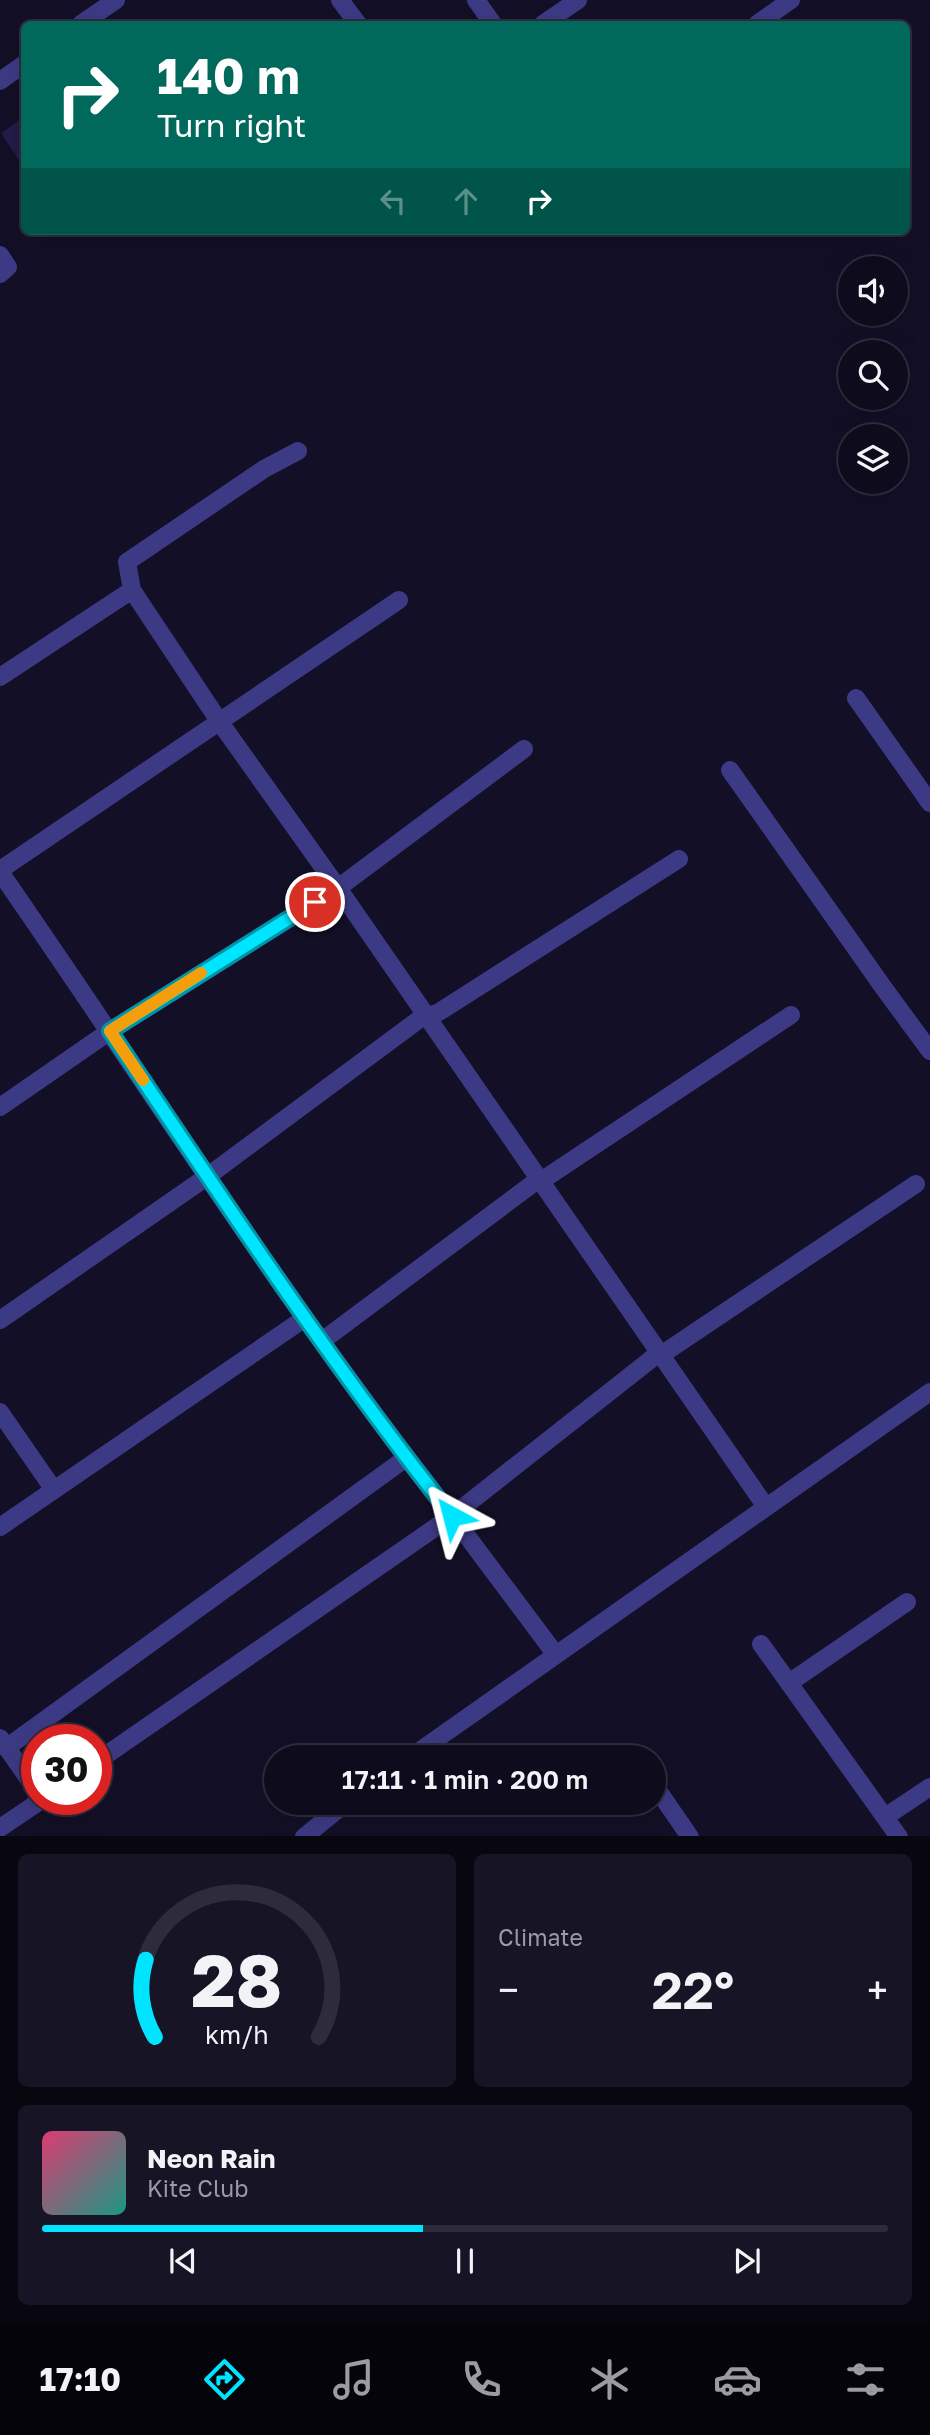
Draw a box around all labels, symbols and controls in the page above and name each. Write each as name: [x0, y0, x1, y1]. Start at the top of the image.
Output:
text: 140 m: [157, 46, 300, 105]
icon: right: [42, 49, 133, 140]
text: Turn right: [157, 106, 306, 144]
icon: left: [374, 182, 412, 220]
icon: ahead: [447, 182, 485, 220]
icon: right: [520, 182, 558, 220]
map controls: [838, 256, 908, 494]
button: sound: [838, 256, 908, 326]
button: search: [838, 340, 908, 410]
button: layers: [838, 424, 908, 494]
pin: [285, 872, 345, 932]
icon: arrive: [296, 883, 334, 921]
position arrow: [415, 1479, 489, 1553]
speed limit sign: 30: [21, 1724, 112, 1815]
text: 17:11 · 1 min · 200 m: [342, 1764, 588, 1795]
text: Climate: [498, 1923, 583, 1951]
text: 28: [192, 1936, 283, 2023]
text: 22°: [652, 1958, 734, 2020]
text: −: [498, 1967, 519, 2012]
text: +: [867, 1967, 888, 2012]
text: km/h: [205, 2018, 269, 2049]
text: Neon Rain: [147, 2143, 276, 2174]
text: Kite Club: [147, 2174, 248, 2202]
icon: previous: [164, 2242, 202, 2280]
icon: pause: [446, 2242, 484, 2280]
icon: next: [728, 2242, 766, 2280]
icon: directions: [200, 2355, 249, 2404]
icon: music: [329, 2355, 378, 2404]
icon: phone: [457, 2355, 506, 2404]
icon: climate: [585, 2355, 634, 2404]
icon: car: [713, 2355, 762, 2404]
icon: filters: [841, 2355, 890, 2404]
text: 17:10: [40, 2360, 121, 2398]

